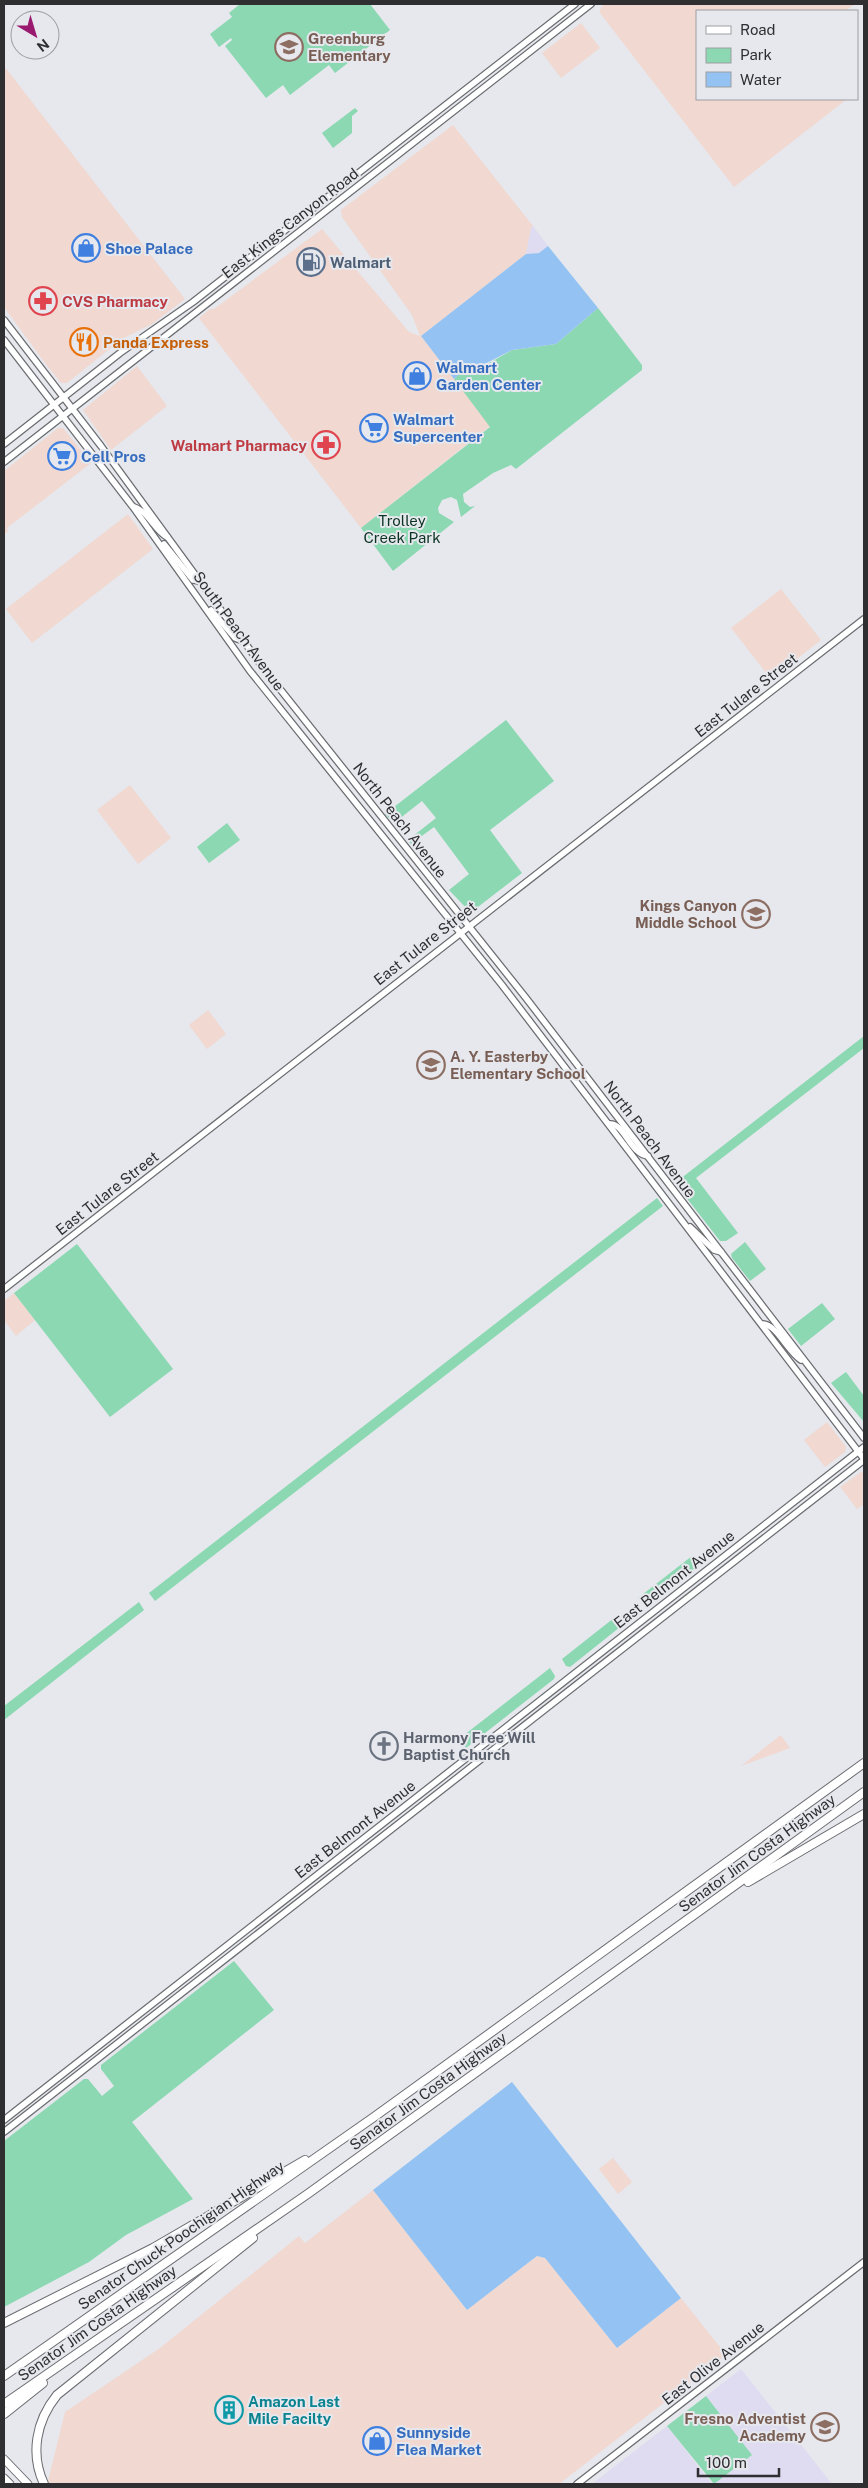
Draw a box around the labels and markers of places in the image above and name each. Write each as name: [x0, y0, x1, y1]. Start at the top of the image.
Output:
place label: Greenburg Elementary: [308, 30, 391, 64]
school or university icon: Greenburg Elementary: [274, 32, 304, 62]
shop icon: Shoe Palace: [71, 233, 101, 263]
place label: Shoe Palace: [105, 240, 193, 257]
fuel station icon: Walmart: [296, 247, 326, 277]
place label: Walmart: [330, 254, 391, 271]
pharmacy icon: CVS Pharmacy: [28, 286, 58, 316]
place label: CVS Pharmacy: [62, 293, 169, 310]
restaurant icon: Panda Express: [69, 327, 99, 357]
place label: Panda Express: [103, 334, 209, 351]
place label: Walmart Garden Center: [436, 359, 541, 393]
shop icon: Walmart Garden Center: [402, 361, 432, 391]
place label: Walmart Supercenter: [393, 411, 483, 445]
supermarket icon: Walmart Supercenter: [359, 413, 389, 443]
pharmacy icon: Walmart Pharmacy: [311, 430, 341, 460]
place label: Walmart Pharmacy: [171, 437, 308, 454]
supermarket icon: Cell Pros: [47, 441, 77, 471]
place label: Cell Pros: [81, 448, 146, 465]
place label: Kings Canyon Middle School: [635, 897, 737, 931]
school or university icon: Kings Canyon Middle School: [741, 899, 771, 929]
place label: A. Y. Easterby Elementary School: [450, 1048, 586, 1082]
school or university icon: A. Y. Easterby Elementary School: [416, 1050, 446, 1080]
place label: Harmony Free Will Baptist Church: [403, 1729, 536, 1763]
church icon: Harmony Free Will Baptist Church: [369, 1731, 399, 1761]
place label: Amazon Last Mile Facilty: [248, 2393, 340, 2427]
building icon: Amazon Last Mile Facilty: [214, 2395, 244, 2425]
place label: Fresno Adventist Academy: [684, 2410, 807, 2444]
school or university icon: Fresno Adventist Academy: [810, 2412, 840, 2442]
place label: Sunnyside Flea Market: [396, 2424, 482, 2458]
shop icon: Sunnyside Flea Market: [362, 2426, 392, 2456]

